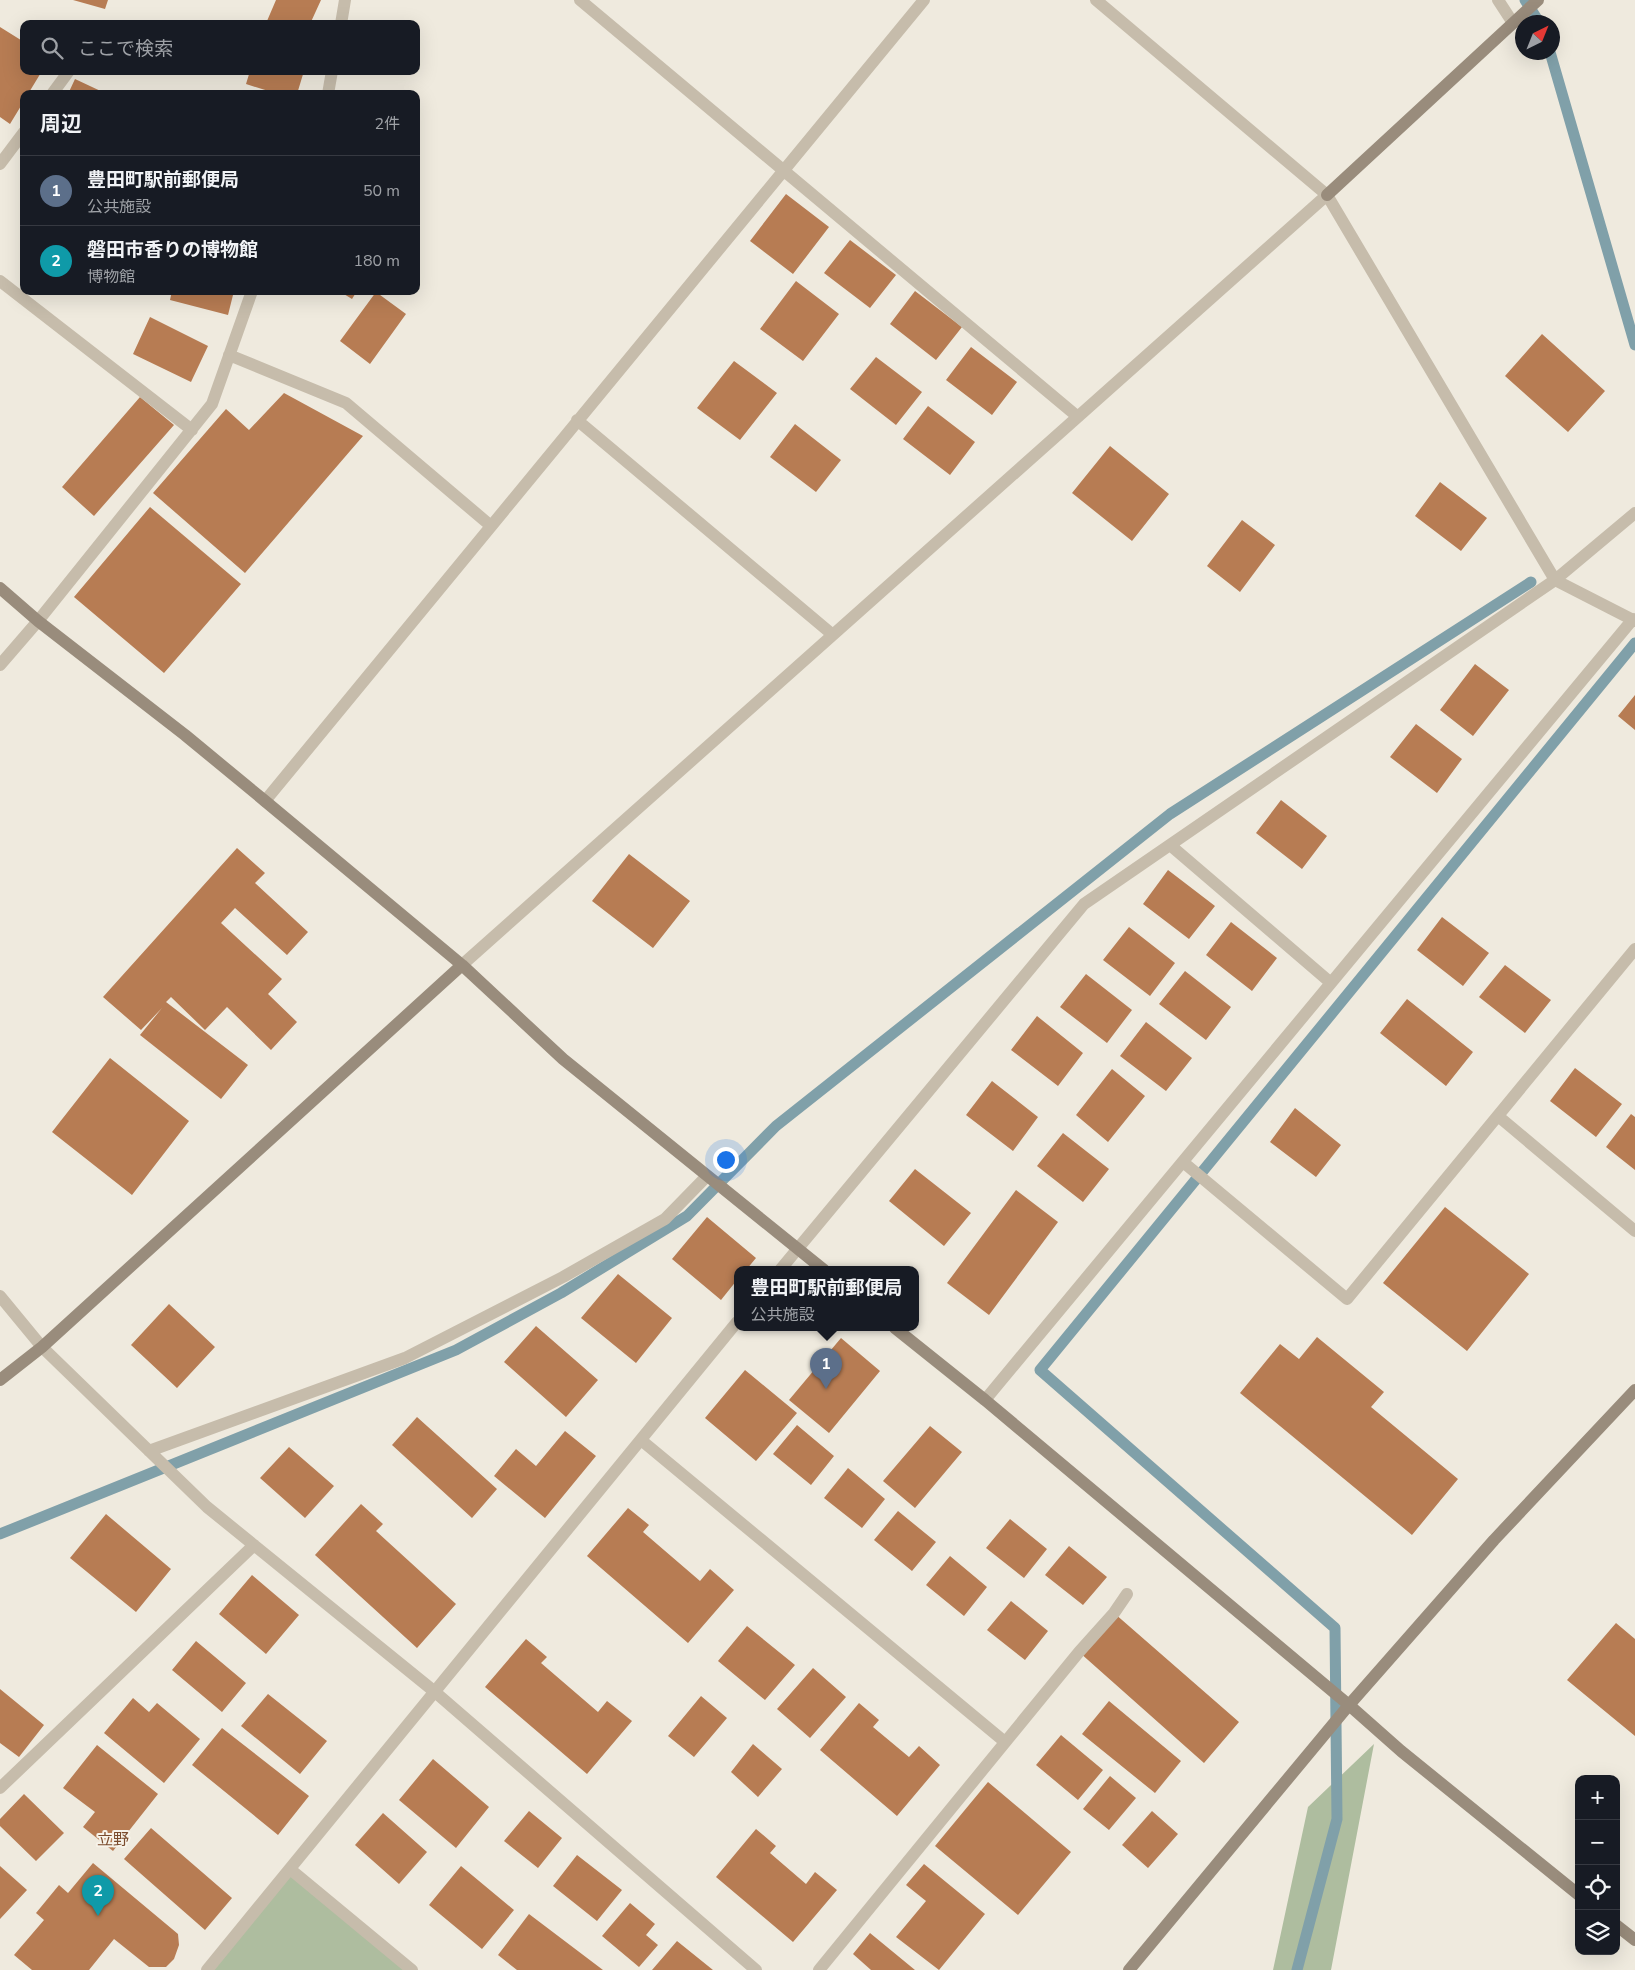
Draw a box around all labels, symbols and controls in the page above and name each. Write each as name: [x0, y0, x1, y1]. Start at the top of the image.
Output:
north arrow: [1515, 15, 1560, 60]
search box: [20, 20, 420, 75]
icon: search: [38, 34, 66, 62]
text: ここで検索: [78, 36, 173, 62]
text: 周辺: [40, 110, 82, 138]
text: 2件: [374, 113, 400, 135]
text: 豊田町駅前郵便局: [87, 167, 239, 193]
text: 1: [51, 180, 61, 202]
text: 50 m: [363, 180, 400, 202]
text: 公共施設: [87, 196, 151, 218]
text: 磐田市香りの博物館: [87, 237, 258, 263]
text: 2: [51, 250, 61, 272]
text: 180 m: [353, 250, 400, 272]
text: 博物館: [87, 266, 135, 288]
your location: [713, 1147, 739, 1173]
popup: [734, 1266, 919, 1331]
text: 豊田町駅前郵便局: [750, 1275, 903, 1301]
text: 公共施設: [750, 1304, 815, 1326]
pin: 1: [810, 1348, 842, 1389]
map controls: [1575, 1775, 1620, 1955]
button: +: [1575, 1775, 1620, 1820]
button: −: [1575, 1820, 1620, 1865]
district label: 立野: [97, 1829, 129, 1851]
button: locate: [1575, 1865, 1620, 1910]
pin: 2: [82, 1875, 114, 1916]
button: layers: [1575, 1910, 1620, 1955]

